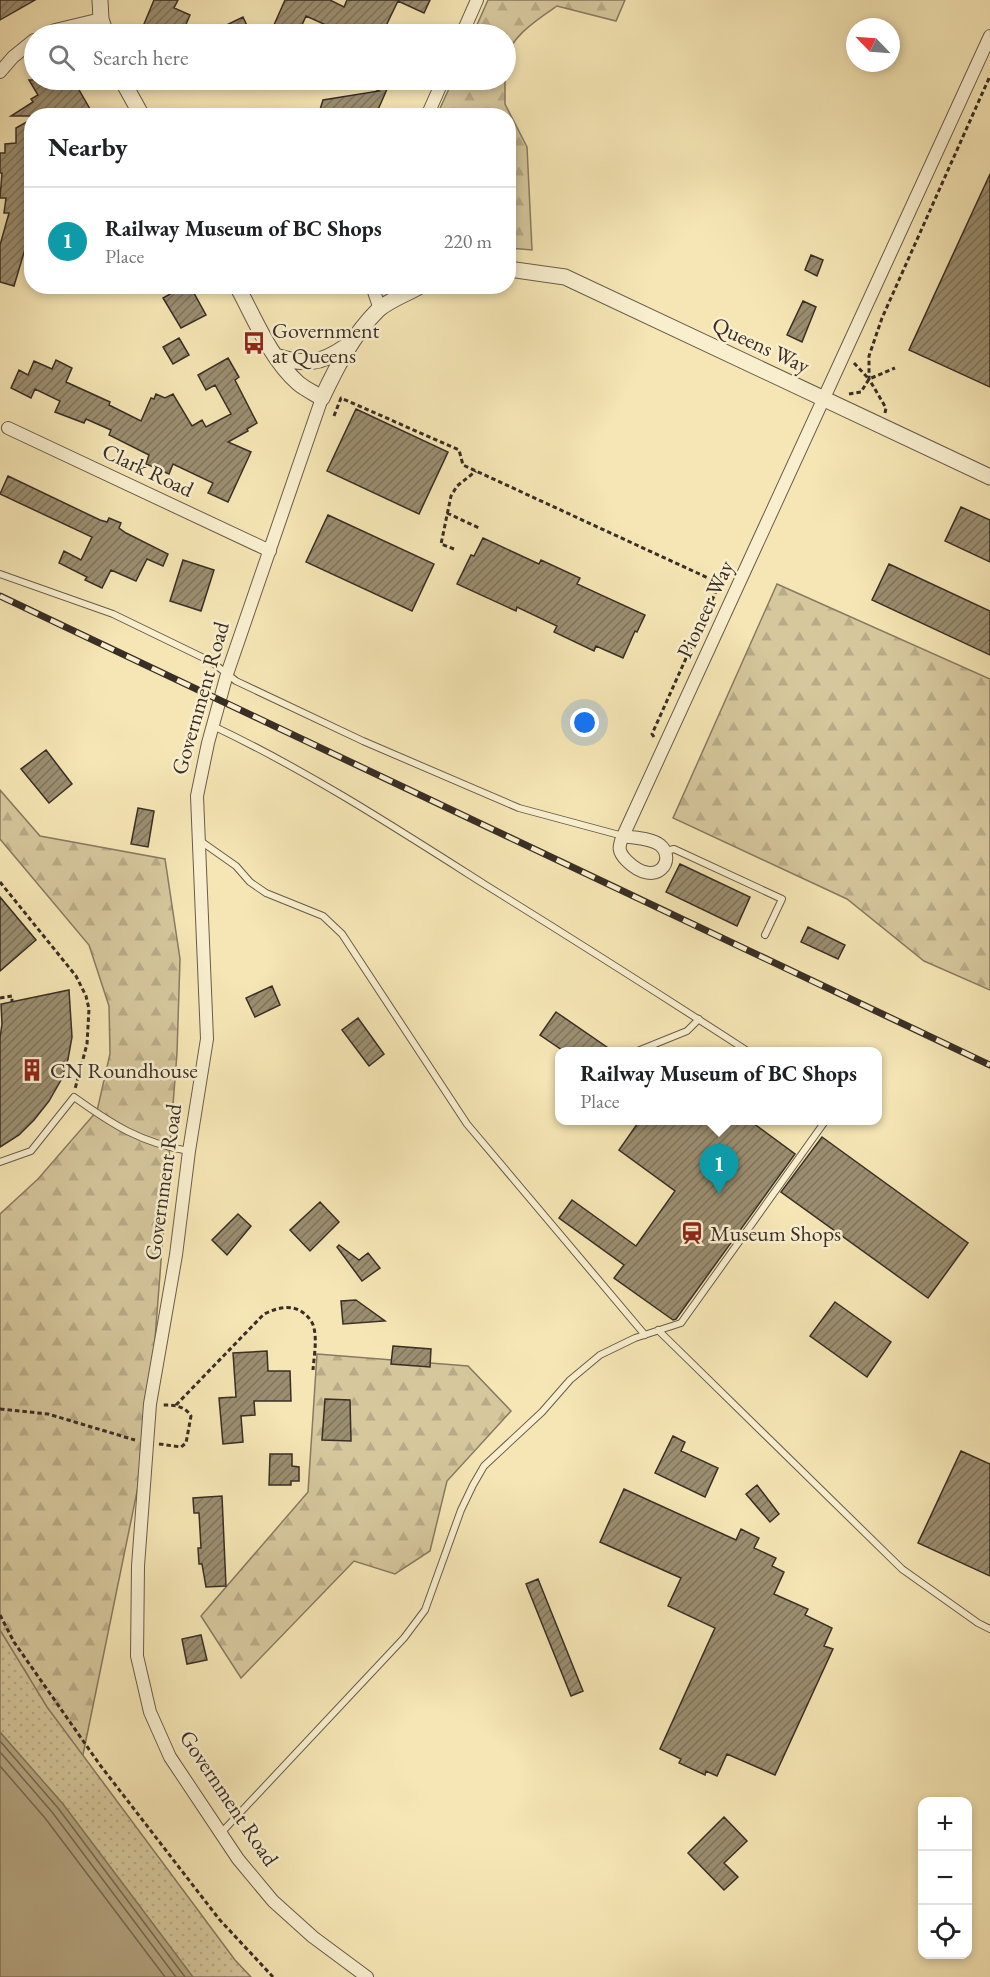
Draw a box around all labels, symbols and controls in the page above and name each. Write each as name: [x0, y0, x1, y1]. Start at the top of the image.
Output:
north arrow: [846, 18, 900, 72]
search box: [24, 24, 516, 90]
icon: search: [45, 41, 78, 74]
text: Search here: [93, 43, 188, 72]
text: Nearby: [48, 130, 128, 164]
text: Railway Museum of BC Shops: [105, 214, 382, 243]
text: 1: [62, 228, 73, 254]
text: 220 m: [444, 228, 492, 254]
text: Place: [105, 243, 144, 269]
street label: Queens Way: [707, 310, 815, 380]
place label: Government at Queens: [272, 316, 380, 370]
bus stop icon: Government at Queens: [241, 330, 267, 356]
street label: Clark Road: [98, 436, 199, 504]
street label: Pioneer Way: [670, 555, 740, 663]
street label: Government Road: [164, 617, 236, 778]
your location: [570, 708, 599, 737]
popup: [555, 1047, 882, 1125]
place label: CN Roundhouse: [50, 1056, 198, 1085]
building icon: CN Roundhouse: [19, 1057, 45, 1083]
text: Railway Museum of BC Shops: [580, 1059, 857, 1088]
text: Place: [580, 1088, 620, 1114]
street label: Government Road: [138, 1101, 188, 1262]
pin: 1: [700, 1144, 738, 1194]
place label: Museum Shops: [710, 1219, 841, 1248]
station icon: Museum Shops: [679, 1220, 705, 1246]
street label: Government Road: [173, 1724, 286, 1872]
map controls: [918, 1797, 972, 1959]
button: +: [918, 1797, 972, 1851]
button: −: [918, 1851, 972, 1905]
button: locate: [918, 1905, 972, 1959]

